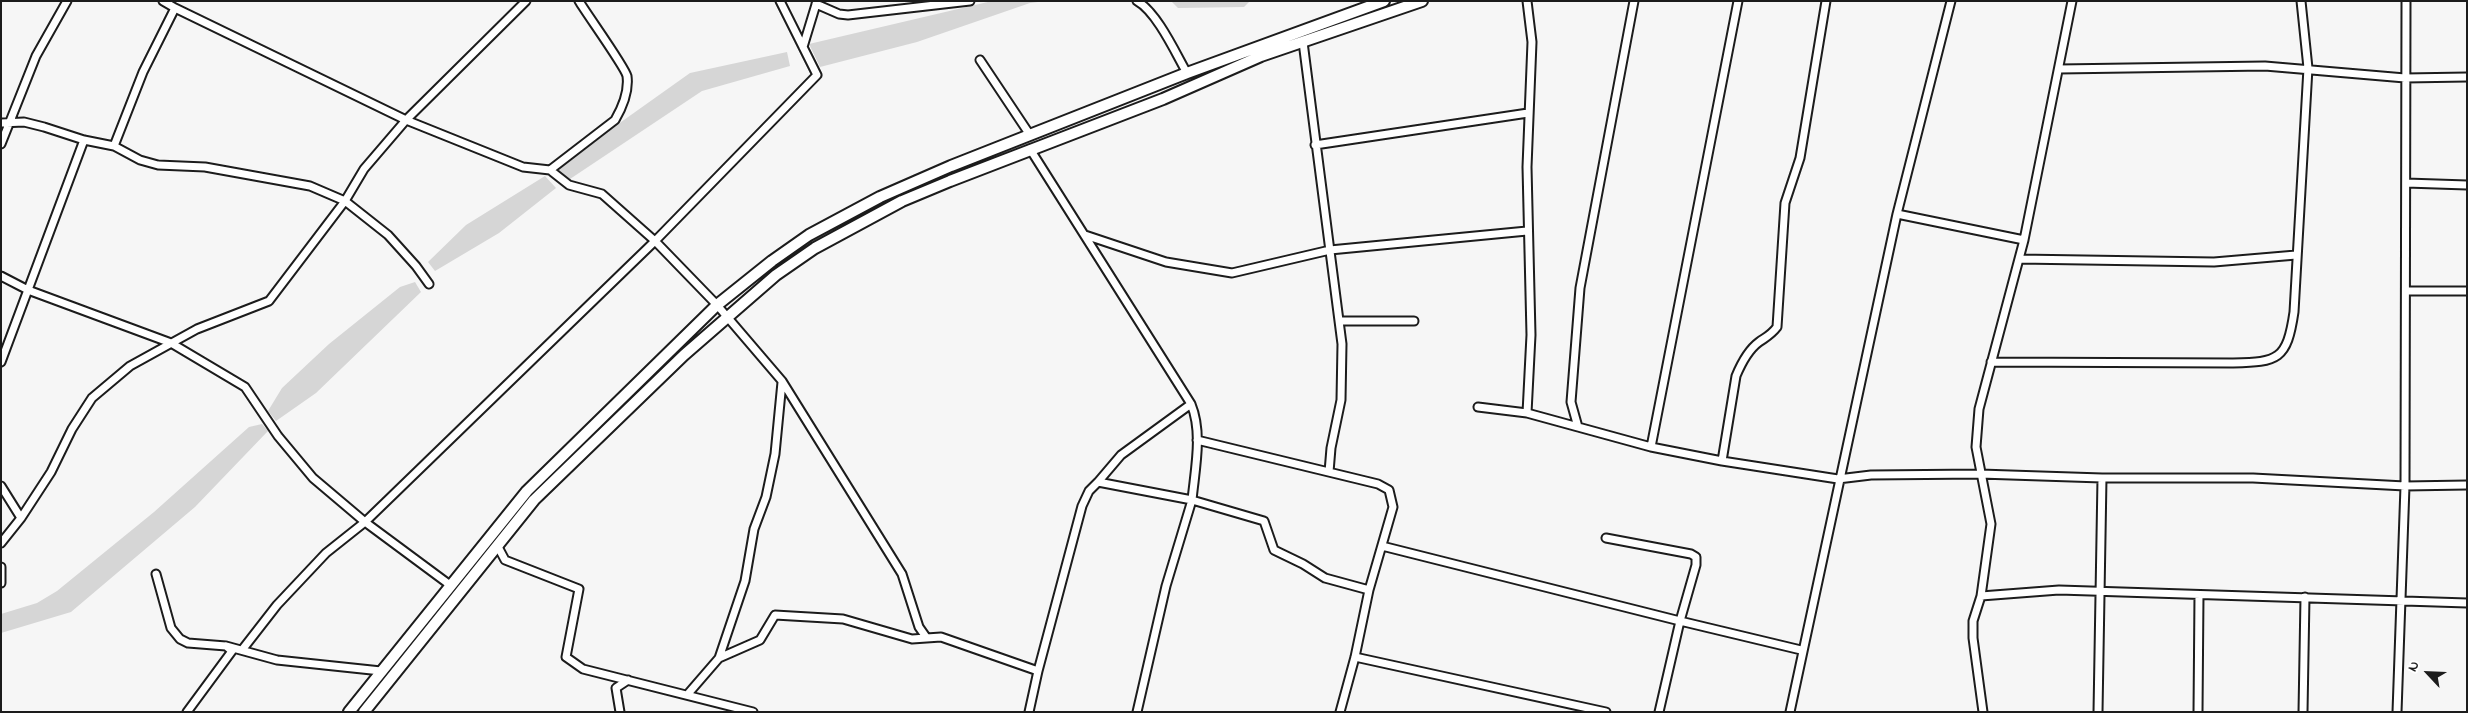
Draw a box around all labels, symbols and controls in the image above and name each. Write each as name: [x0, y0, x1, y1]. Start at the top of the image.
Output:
north arrow: [2403, 648, 2453, 698]
text: N: [2402, 658, 2425, 675]

